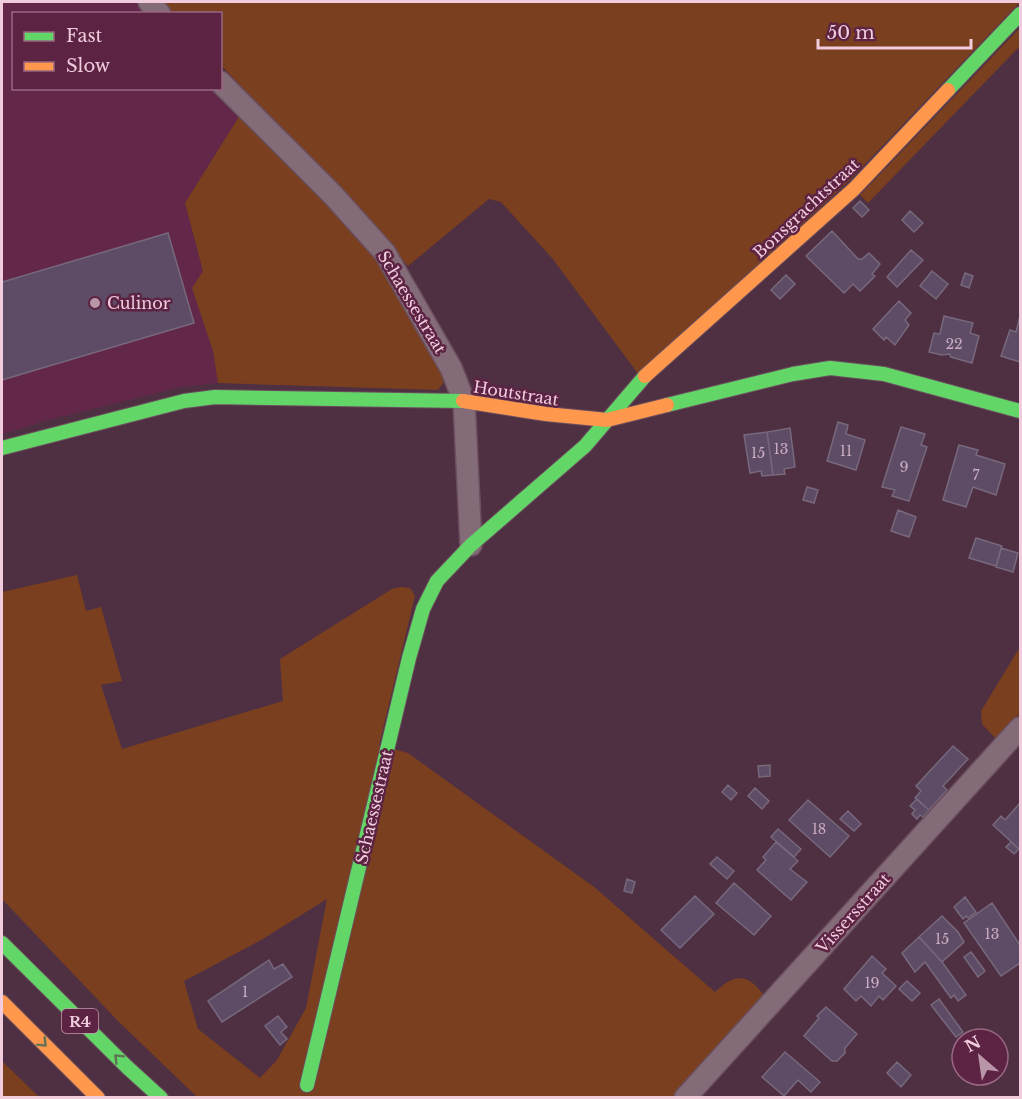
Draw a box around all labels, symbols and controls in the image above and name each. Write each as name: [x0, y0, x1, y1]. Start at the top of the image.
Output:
legend: [12, 12, 222, 90]
scale bar: [818, 12, 971, 50]
text: 50 m: [827, 22, 875, 44]
text: Fast: [66, 25, 103, 47]
text: Slow: [66, 55, 111, 77]
street label: Bonsgrachtstraat: [749, 154, 863, 262]
street label: Schaessestraat: [373, 247, 451, 357]
place label: Culinor: [107, 293, 171, 313]
marker: Culinor: [88, 296, 102, 310]
house number: 22: [945, 335, 963, 353]
street label: Houtstraat: [472, 376, 560, 410]
house number: 13: [774, 440, 788, 458]
house number: 11: [840, 442, 852, 460]
house number: 15: [751, 444, 765, 462]
house number: 9: [899, 458, 909, 476]
house number: 7: [972, 466, 980, 484]
street label: Schaessestraat: [351, 748, 397, 866]
house number: 18: [812, 820, 826, 838]
street label: Vissersstraat: [811, 869, 894, 958]
house number: 13: [985, 925, 999, 943]
house number: 15: [935, 930, 949, 948]
house number: 19: [864, 974, 880, 992]
house number: 1: [242, 983, 248, 1001]
road number: R4: [62, 1009, 98, 1033]
north arrow: [950, 1027, 1010, 1087]
text: N: [961, 1031, 984, 1056]
one-way arrow: [37, 1036, 47, 1047]
one-way arrow: [114, 1054, 125, 1065]

